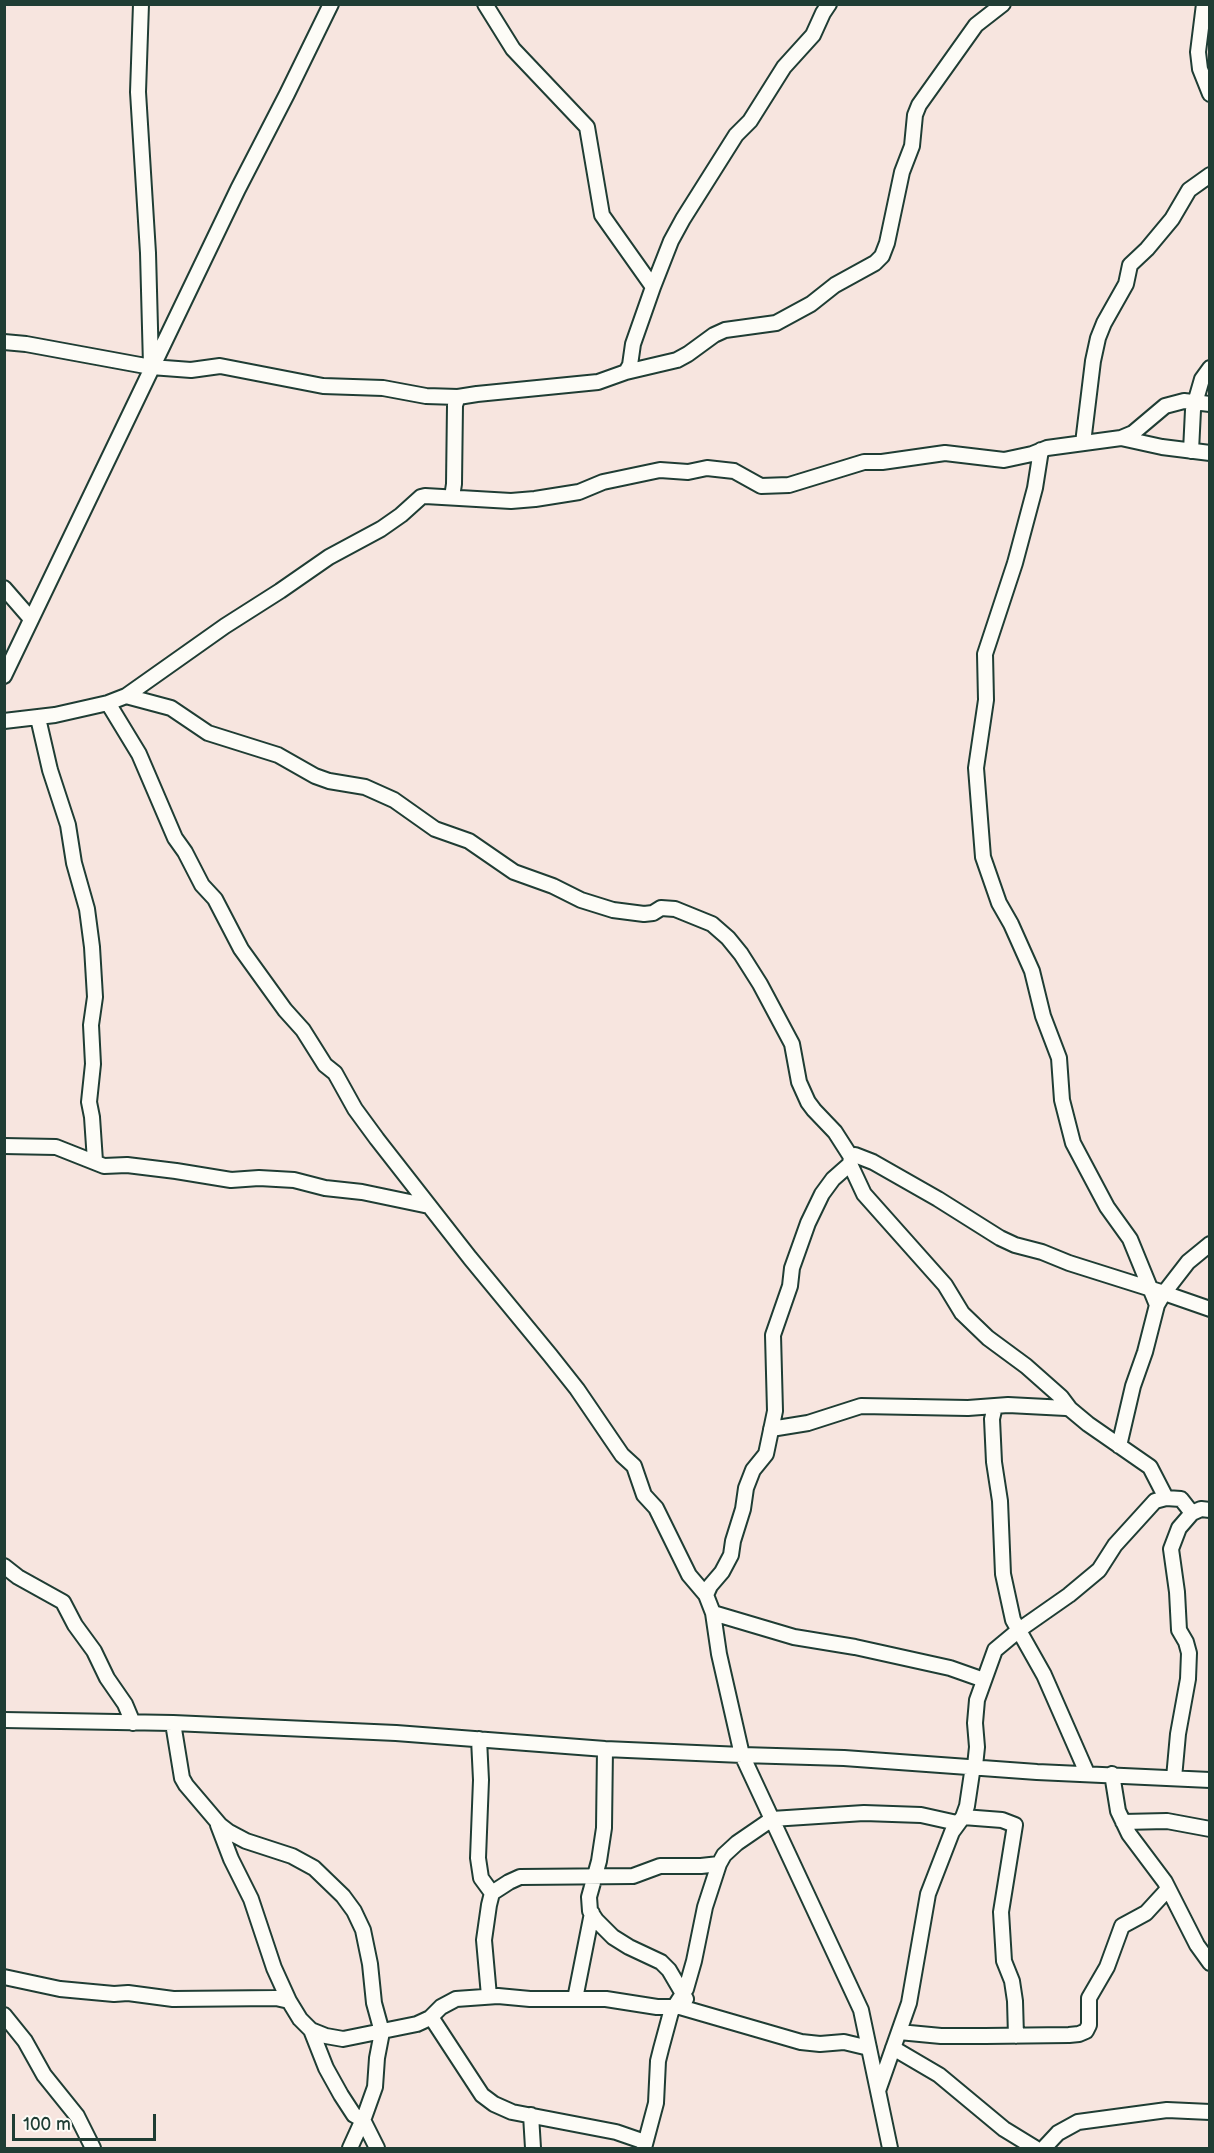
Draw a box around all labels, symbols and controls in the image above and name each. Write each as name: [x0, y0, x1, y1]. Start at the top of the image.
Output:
scale bar: [15, 2102, 159, 2140]
text: 100 m: [23, 2114, 71, 2135]

